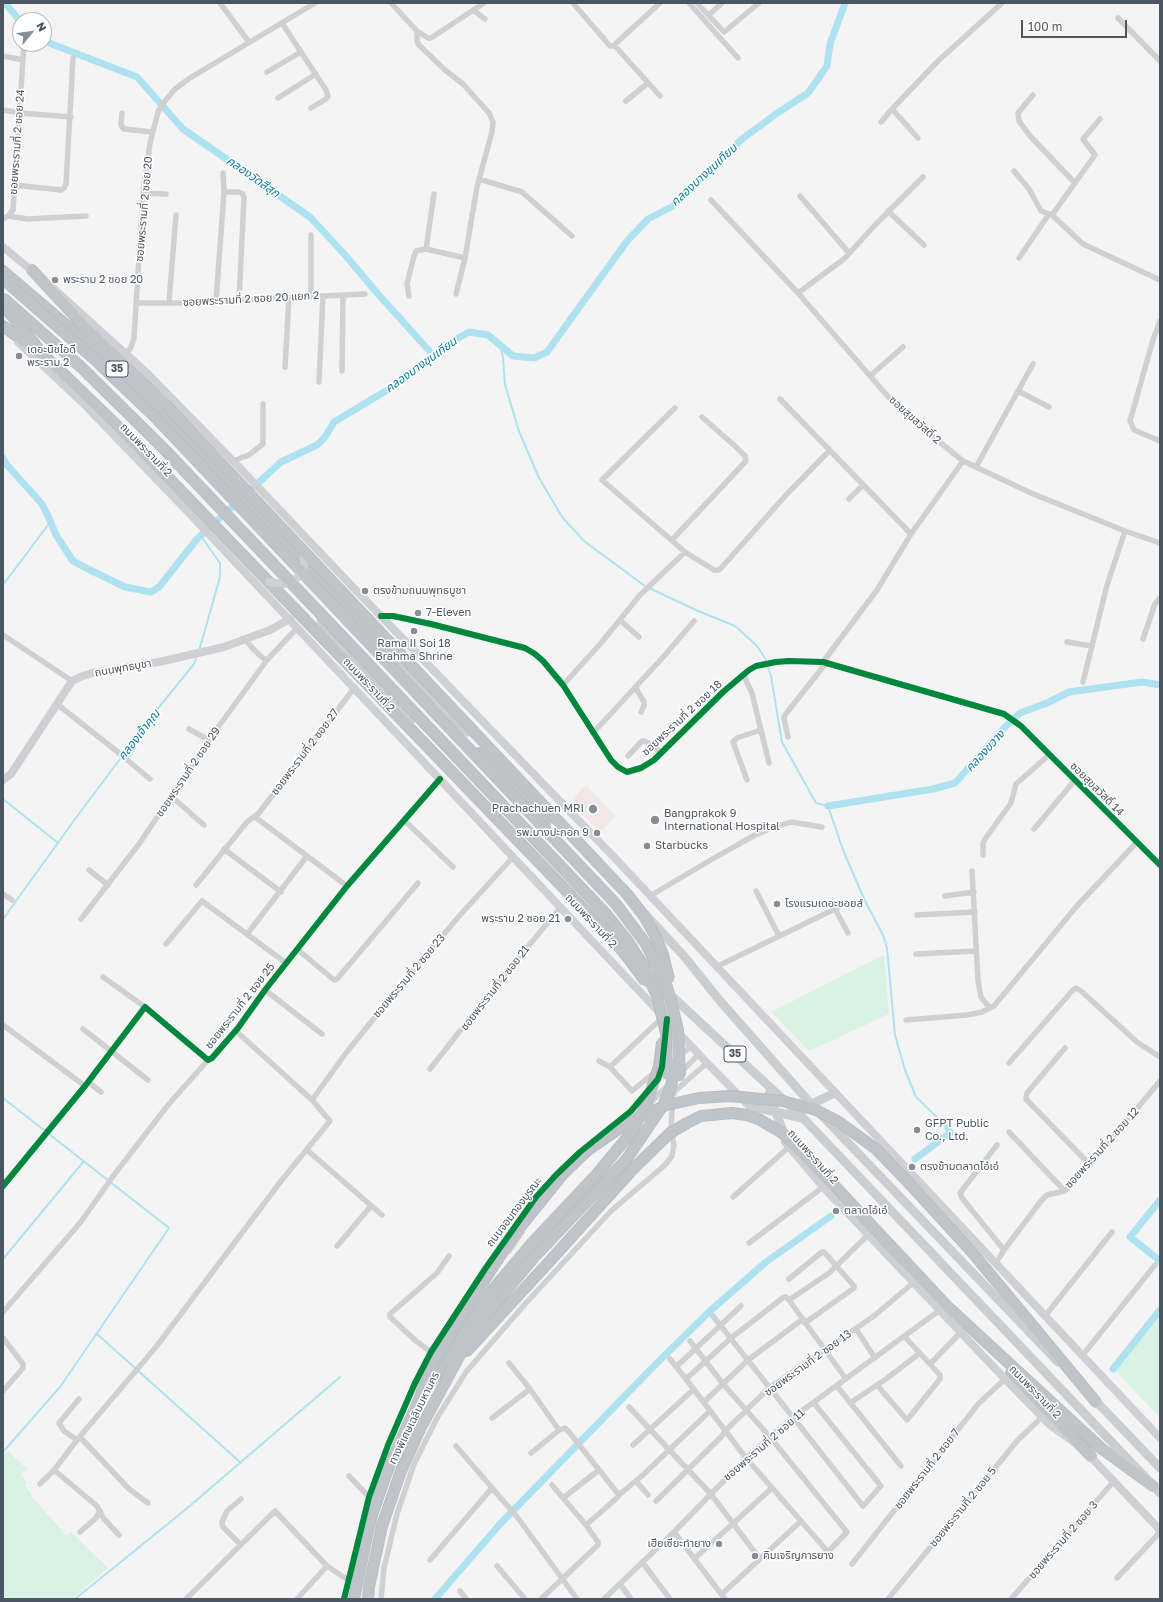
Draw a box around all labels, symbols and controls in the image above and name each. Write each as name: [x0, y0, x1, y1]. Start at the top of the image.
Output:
north arrow: [12, 12, 52, 52]
scale bar: [1023, 12, 1129, 38]
text: 100 m: [1028, 19, 1062, 34]
text: N: [34, 20, 50, 33]
street label: ซอยพระรามที่ 2 ซอย 24: [7, 89, 27, 195]
water label: คลองบางขุนเทียน: [668, 141, 740, 209]
water label: คลองวัดสีสุก: [224, 153, 282, 201]
street label: ซอยพระรามที่ 2 ซอย 20: [133, 156, 155, 262]
place label: พระราม 2 ซอย 20: [63, 273, 143, 287]
marker: พระราม 2 ซอย 20: [50, 275, 60, 285]
street label: ซอยพระรามที่ 2 ซอย 20 แยก 2: [182, 289, 320, 309]
water label: คลองบางขุนเทียน: [382, 334, 460, 396]
place label: เดอะนิชไอดี พระราม 2: [27, 343, 76, 369]
marker: เดอะนิชไอดี พระราม 2: [14, 351, 24, 361]
road number: 35: [106, 361, 128, 377]
street label: ซอยสุขสวัสดิ์ 2: [886, 393, 944, 447]
street label: ถนนพระรามที่ 2: [117, 421, 175, 479]
place label: ตรงข้ามถนนพุทธบูชา: [373, 584, 466, 598]
marker: ตรงข้ามถนนพุทธบูชา: [360, 586, 370, 596]
place label: 7-Eleven: [426, 606, 471, 620]
marker: 7-Eleven: [413, 608, 423, 618]
marker: Rama II Soi 18 Brahma Shrine: [409, 626, 419, 636]
place label: Rama II Soi 18 Brahma Shrine: [375, 637, 453, 663]
street label: ถนนพระรามที่ 2: [341, 655, 397, 715]
street label: ถนนพุทธบูชา: [93, 656, 153, 680]
street label: ซอยพระรามที่ 2 ซอย 18: [639, 677, 725, 759]
street label: ซอยพระรามที่ 2 ซอย 27: [268, 706, 342, 798]
water label: คลองเจ้าคุณ: [115, 707, 163, 763]
street label: ซอยพระรามที่ 2 ซอย 29: [153, 725, 223, 819]
water label: คลองขวาง: [962, 727, 1008, 775]
street label: ซอยสุขสวัสดิ์ 14: [1067, 759, 1127, 819]
place label: Prachachuen MRI: [492, 802, 584, 816]
marker: Prachachuen MRI: [587, 803, 599, 815]
place label: Bangprakok 9 International Hospital: [664, 807, 780, 833]
marker: Bangprakok 9 International Hospital: [649, 814, 661, 826]
place label: รพ.บางปะกอก 9: [516, 826, 589, 840]
marker: รพ.บางปะกอก 9: [592, 828, 602, 838]
place label: Starbucks: [655, 839, 708, 853]
marker: Starbucks: [642, 841, 652, 851]
street label: ถนนพระรามที่ 2: [563, 891, 619, 951]
place label: โรงแรมเดอะชอยส์: [785, 897, 863, 911]
marker: โรงแรมเดอะชอยส์: [772, 899, 782, 909]
place label: พระราม 2 ซอย 21: [481, 912, 560, 926]
marker: พระราม 2 ซอย 21: [563, 914, 573, 924]
street label: ซอยพระรามที่ 2 ซอย 23: [370, 931, 448, 1021]
street label: ซอยพระรามที่ 2 ซอย 21: [458, 943, 532, 1033]
street label: ซอยพระรามที่ 2 ซอย 25: [202, 960, 278, 1052]
road number: 35: [724, 1046, 746, 1062]
street label: ซอยพระรามที่ 2 ซอย 12: [1062, 1105, 1142, 1191]
place label: GFPT Public Co., Ltd.: [925, 1117, 989, 1143]
marker: GFPT Public Co., Ltd.: [912, 1125, 922, 1135]
street label: ถนนพระรามที่ 2: [785, 1127, 841, 1187]
place label: ตรงข้ามตลาดโอ๋เอ๋: [920, 1160, 999, 1174]
marker: ตรงข้ามตลาดโอ๋เอ๋: [907, 1162, 917, 1172]
street label: ถนนจอมทองบูรณะ: [484, 1175, 544, 1249]
place label: ตลาดโอ๋เอ๋: [844, 1204, 888, 1218]
marker: ตลาดโอ๋เอ๋: [831, 1206, 841, 1216]
street label: ซอยพระรามที่ 2 ซอย 13: [762, 1327, 854, 1399]
street label: ถนนพระรามที่ 2: [1006, 1363, 1064, 1421]
street label: ทางพิเศษเฉลิมมหานคร: [386, 1370, 442, 1466]
street label: ซอยพระรามที่ 2 ซอย 11: [721, 1406, 807, 1484]
street label: ซอยพระรามที่ 2 ซอย 7: [892, 1426, 962, 1512]
street label: ซอยพระรามที่ 2 ซอย 5: [927, 1464, 999, 1550]
street label: ซอยพระรามที่ 2 ซอย 3: [1026, 1498, 1100, 1582]
place label: เฮียเซียะทำยาง: [648, 1537, 711, 1551]
marker: เฮียเซียะทำยาง: [714, 1539, 724, 1549]
place label: คิมเจริญการยาง: [763, 1549, 834, 1563]
marker: คิมเจริญการยาง: [750, 1551, 760, 1561]

